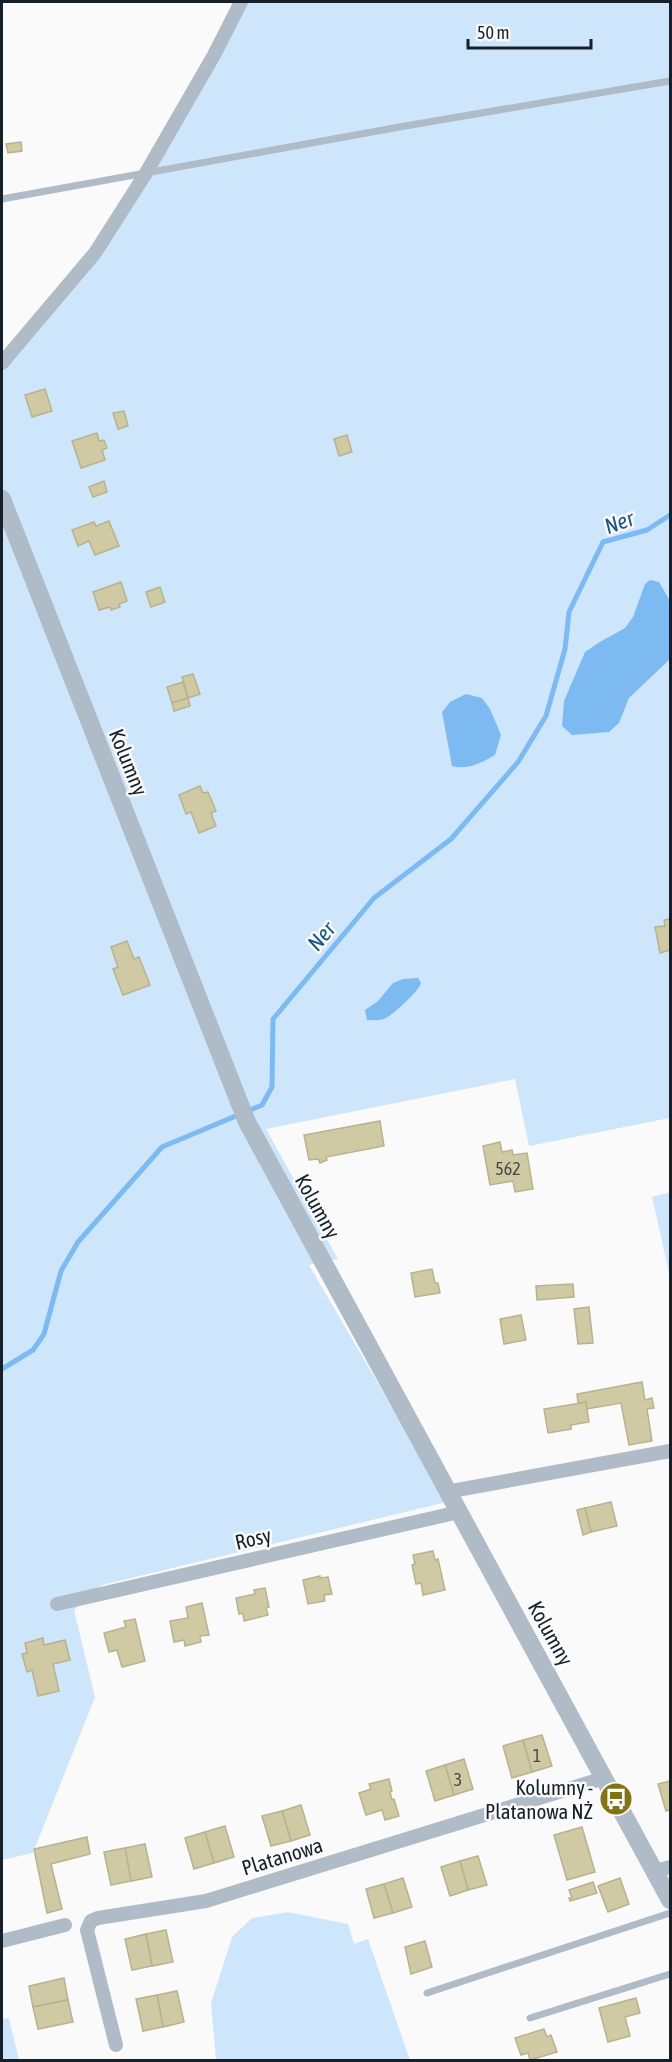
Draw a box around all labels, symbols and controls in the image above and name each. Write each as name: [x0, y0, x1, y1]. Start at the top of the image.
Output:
scale bar: [468, 12, 591, 50]
text: 50 m: [477, 22, 509, 43]
water label: Ner: [601, 504, 639, 539]
street label: Kolumny: [105, 725, 153, 799]
water label: Ner: [302, 915, 341, 956]
house number: 562: [495, 1158, 521, 1179]
street label: Kolumny: [291, 1170, 345, 1242]
street label: Rosy: [233, 1522, 274, 1554]
street label: Kolumny: [524, 1597, 578, 1669]
house number: 1: [533, 1745, 541, 1766]
house number: 3: [454, 1769, 462, 1790]
place label: Kolumny - Platanowa NŻ: [485, 1775, 593, 1823]
bus stop icon: Kolumny - Platanowa NŻ: [598, 1781, 634, 1817]
street label: Platanowa: [239, 1832, 325, 1880]

